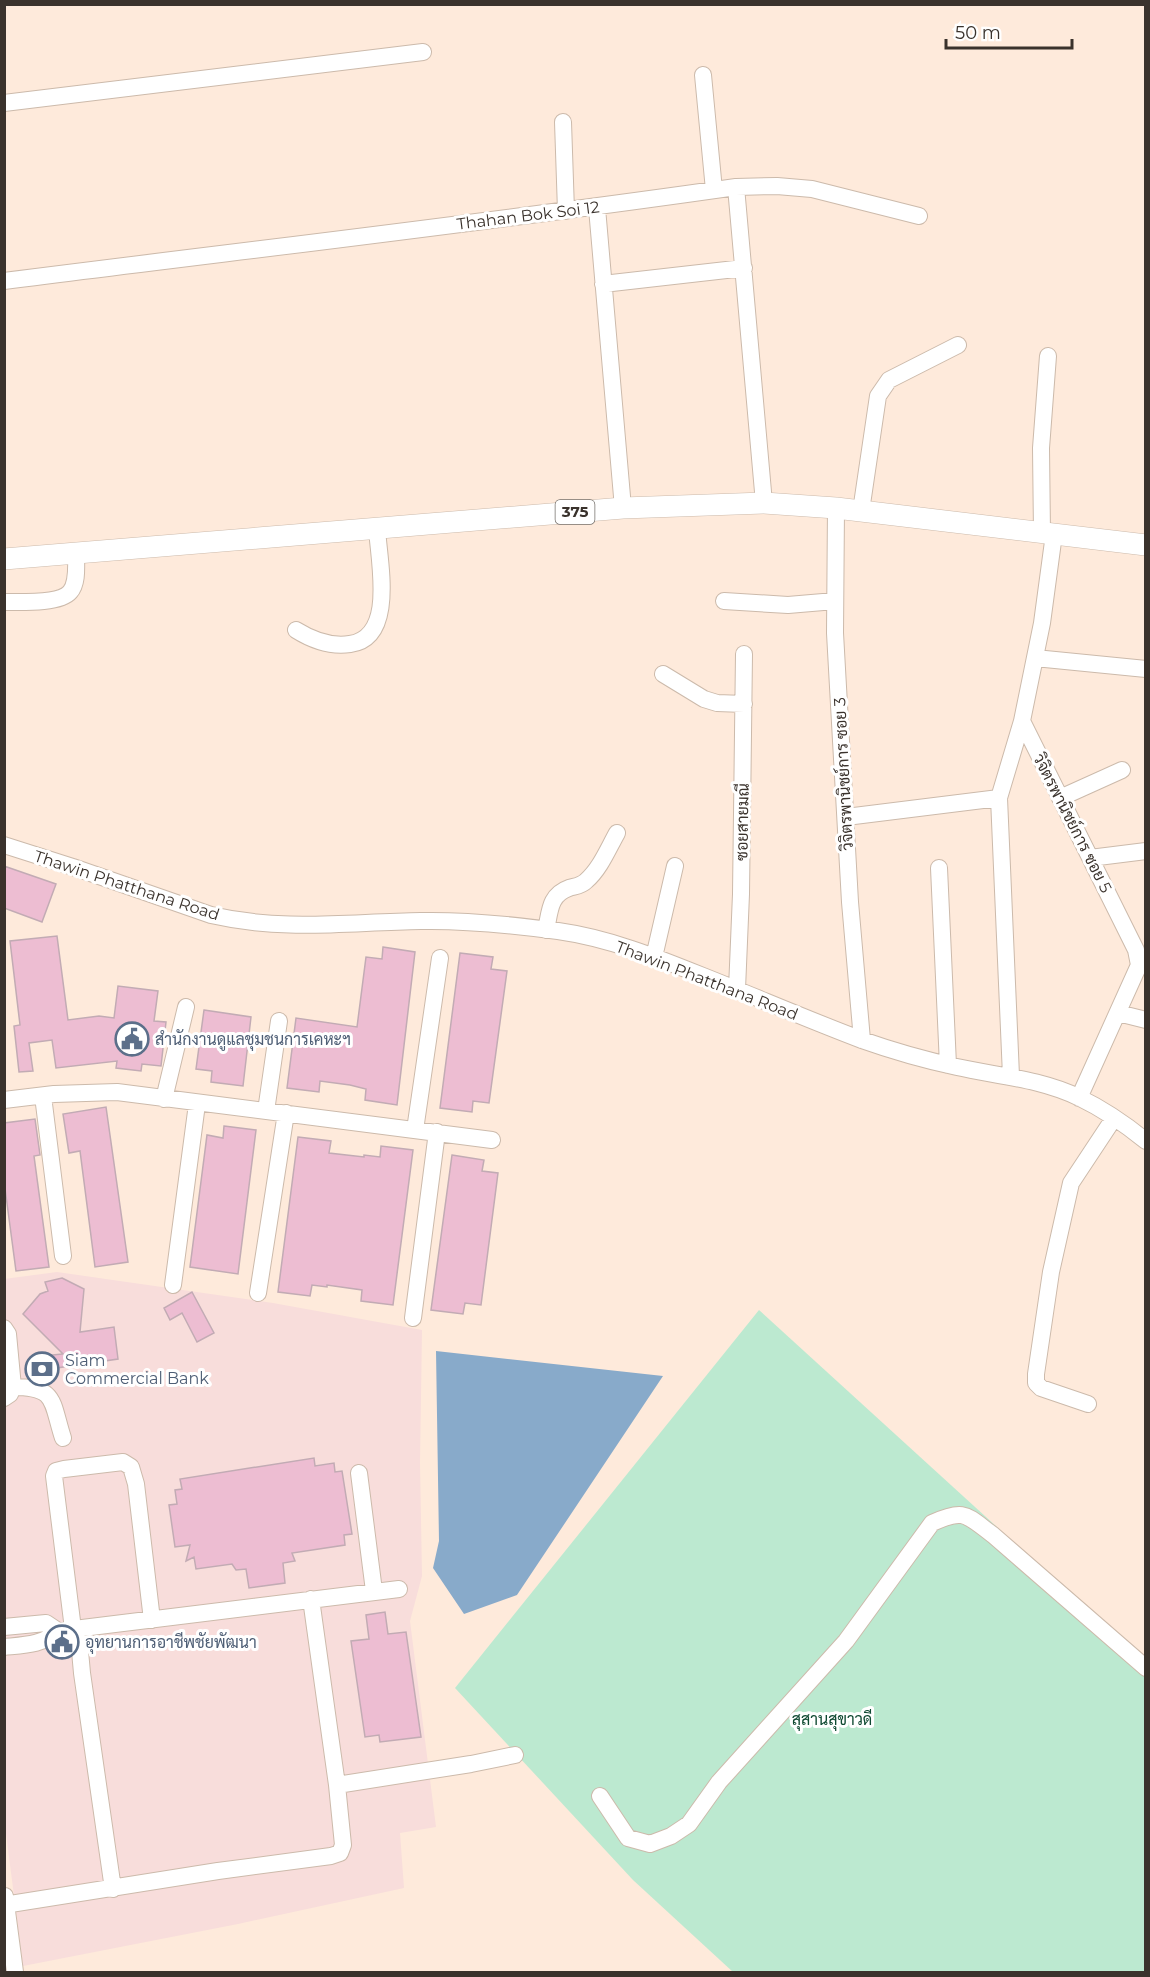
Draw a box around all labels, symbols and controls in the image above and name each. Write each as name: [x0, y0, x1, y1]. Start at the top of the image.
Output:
scale bar: [946, 12, 1072, 50]
text: 50 m: [955, 22, 1001, 44]
street label: Thahan Bok Soi 12: [456, 197, 601, 234]
road number: 375: [556, 500, 594, 524]
street label: วิจิตรพานิชย์การ ซอย 3: [827, 697, 857, 852]
street label: วิจิตรพานิชย์การ ซอย 5: [1029, 748, 1119, 896]
street label: ซอยสายมณี: [730, 783, 753, 861]
street label: Thawin Phatthana Road: [32, 847, 222, 924]
street label: Thawin Phatthana Road: [613, 937, 801, 1024]
public building icon: สำนักงานดูแลชุมชนการเคหะฯ: [114, 1021, 150, 1057]
place label: สำนักงานดูแลชุมชนการเคหะฯ: [155, 1029, 351, 1051]
bank icon: Siam Commercial Bank: [24, 1351, 60, 1387]
place label: Siam Commercial Bank: [65, 1351, 209, 1388]
public building icon: อุทยานการอาชีพชัยพัฒนา: [44, 1624, 80, 1660]
place label: อุทยานการอาชีพชัยพัฒนา: [85, 1631, 257, 1654]
park label: สุสานสุขาวดี: [792, 1708, 872, 1731]

